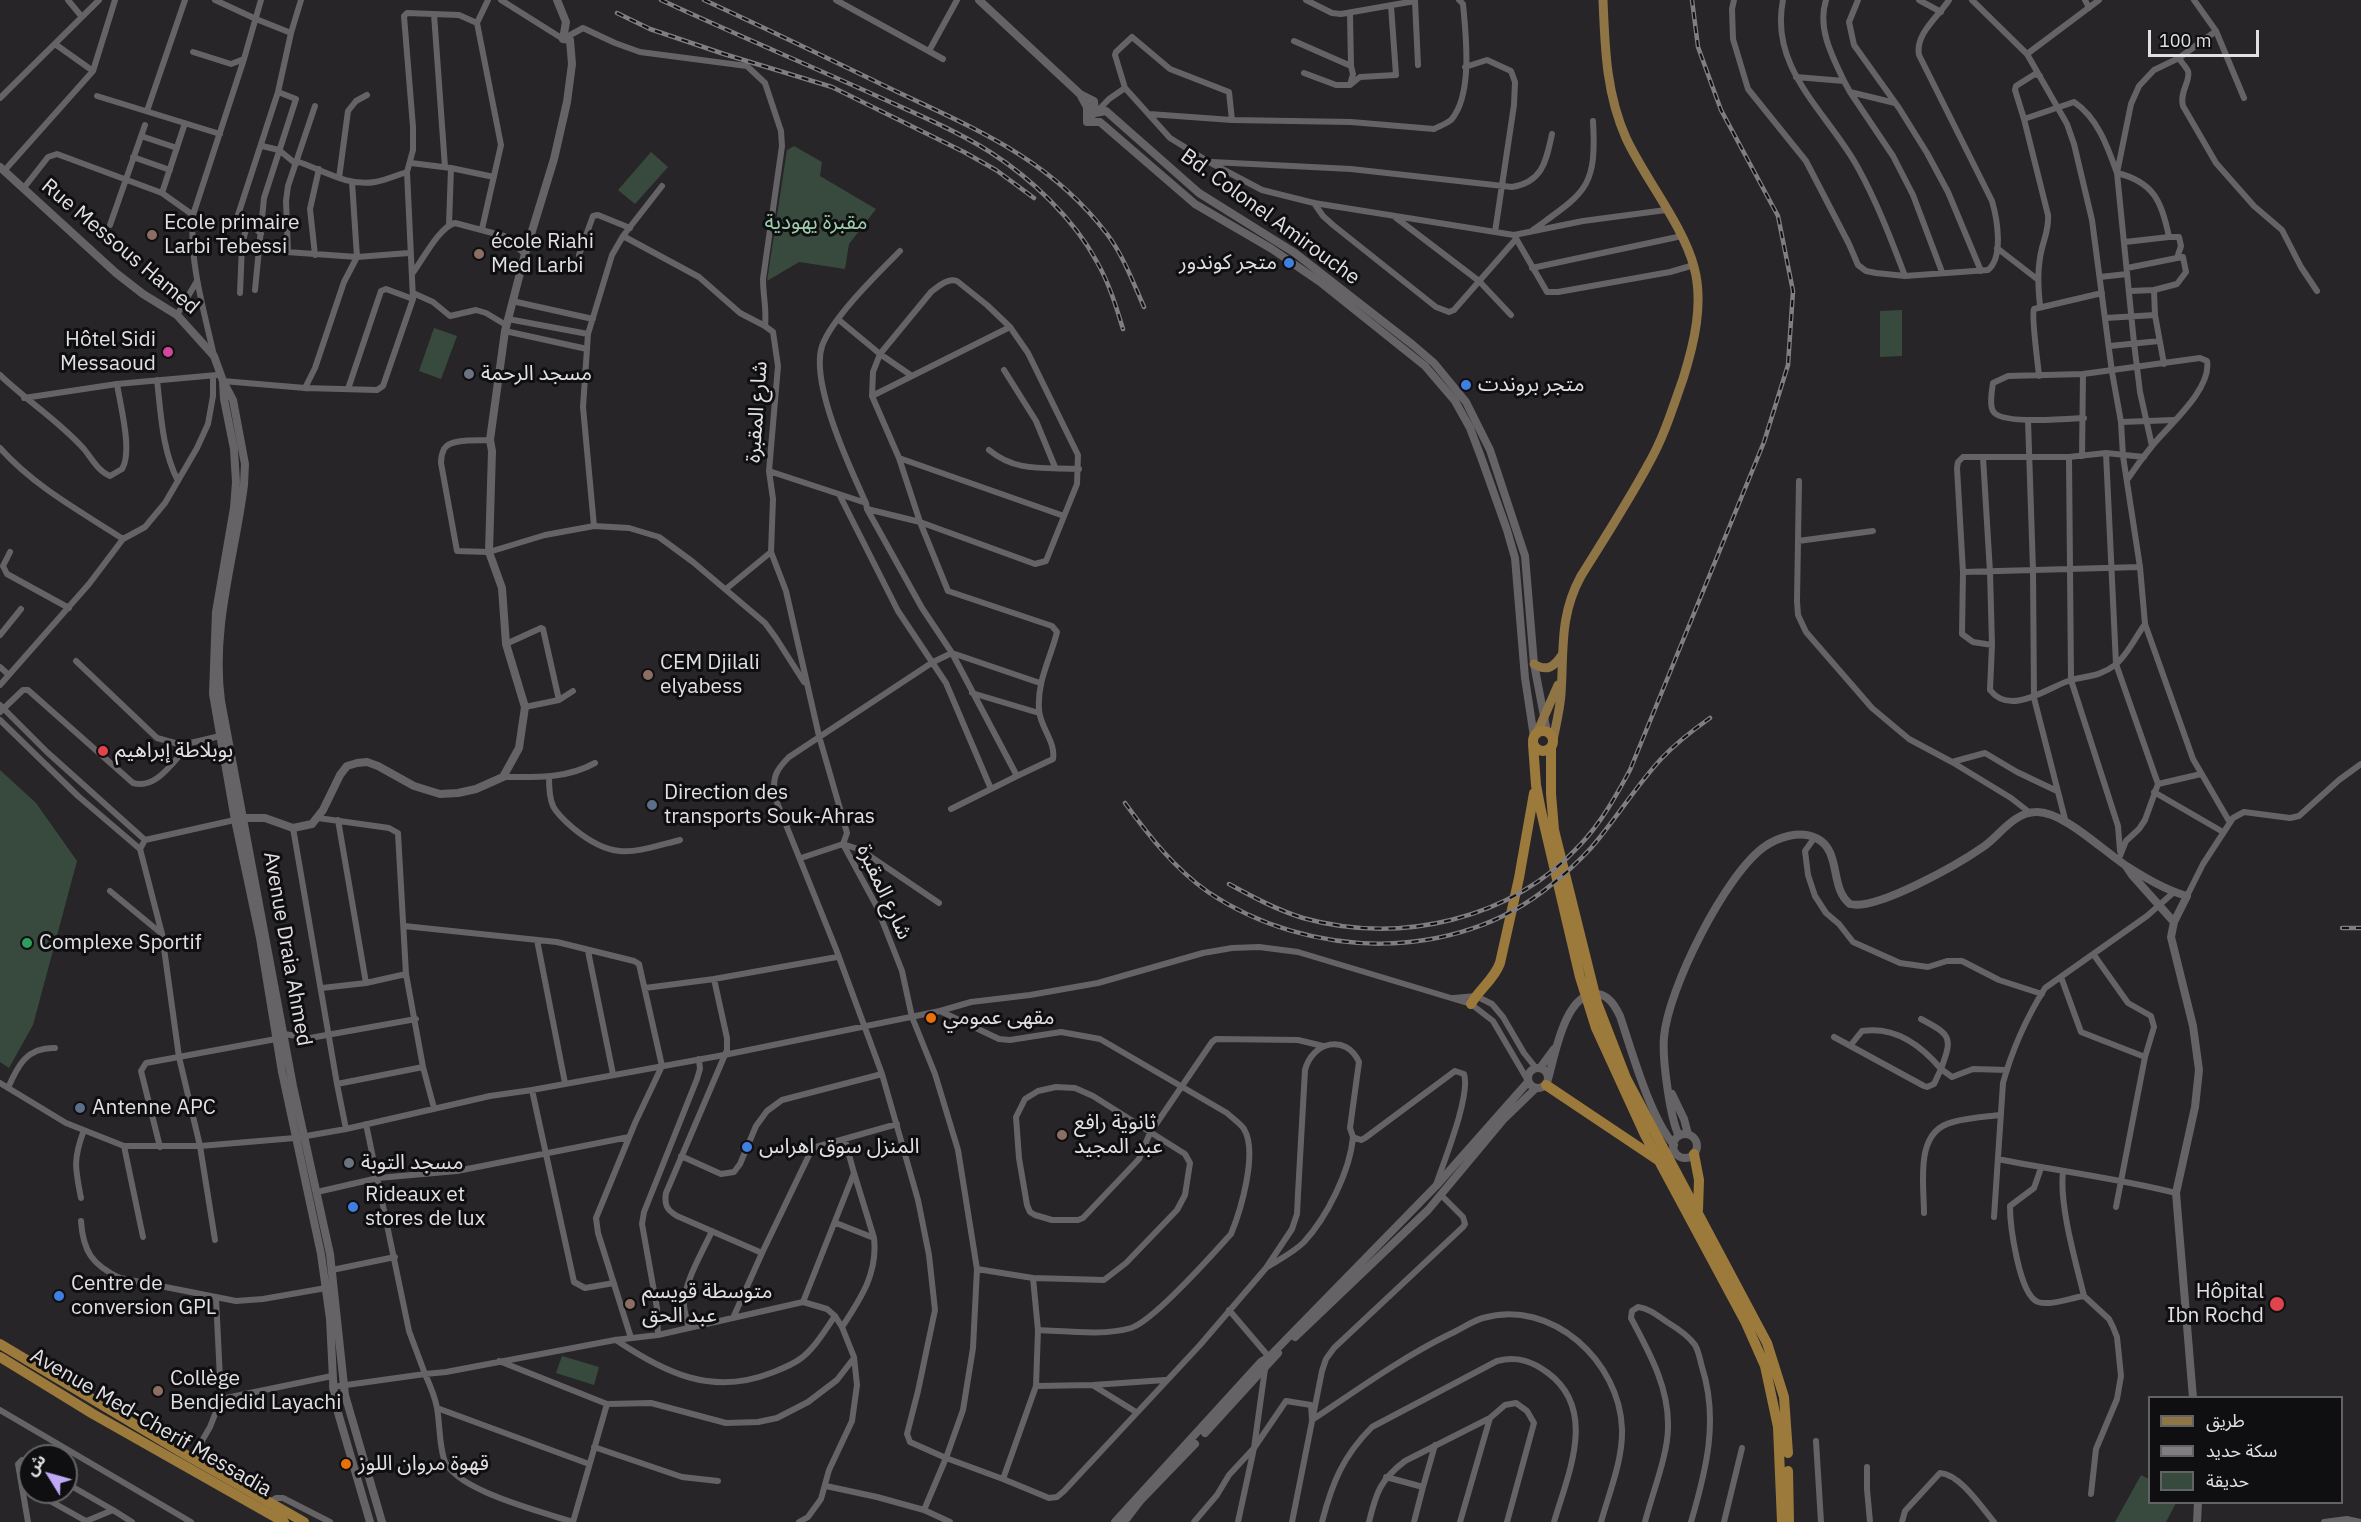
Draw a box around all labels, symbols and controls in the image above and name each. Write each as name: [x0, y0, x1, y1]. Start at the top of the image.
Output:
scale bar: [2151, 18, 2262, 56]
text: 100 m: [2159, 29, 2211, 52]
street label: Bd. Colonel Amirouche: [1175, 144, 1365, 290]
street label: Rue Messous Hamed: [36, 174, 204, 320]
place label: Ecole primaire Larbi Tebessi: [164, 210, 299, 260]
park label: مقبرة يهودية: [765, 210, 867, 236]
marker: Ecole primaire Larbi Tebessi: [145, 228, 159, 242]
place label: école Riahi Med Larbi: [491, 229, 594, 279]
marker: école Riahi Med Larbi: [472, 247, 486, 261]
place label: متجر كوندور: [1179, 250, 1277, 276]
marker: متجر كوندور: [1282, 256, 1296, 270]
place label: Hôtel Sidi Messaoud: [60, 327, 156, 377]
marker: Hôtel Sidi Messaoud: [161, 345, 175, 359]
street label: شارع المقبرة: [741, 360, 773, 464]
place label: مسجد الرحمة: [481, 361, 592, 387]
marker: مسجد الرحمة: [462, 367, 476, 381]
place label: متجر بروندت: [1478, 372, 1585, 398]
marker: متجر بروندت: [1459, 378, 1473, 392]
place label: CEM Djilali elyabess: [660, 650, 760, 700]
marker: CEM Djilali elyabess: [641, 668, 655, 682]
place label: بوبلاطة إبراهيم: [115, 738, 233, 764]
marker: بوبلاطة إبراهيم: [96, 744, 110, 758]
place label: Direction des transports Souk-Ahras: [664, 780, 875, 830]
marker: Direction des transports Souk-Ahras: [645, 798, 659, 812]
street label: شارع المقبرة: [851, 840, 917, 944]
street label: Avenue Draia Ahmed: [257, 850, 317, 1048]
place label: Complexe Sportif: [39, 930, 202, 956]
marker: Complexe Sportif: [20, 936, 34, 950]
place label: مقهى عمومي: [943, 1005, 1055, 1031]
marker: مقهى عمومي: [924, 1011, 938, 1025]
place label: Antenne APC: [92, 1095, 216, 1121]
marker: Antenne APC: [73, 1101, 87, 1115]
place label: ثانوية رافع عبد المجيد: [1074, 1110, 1163, 1160]
marker: ثانوية رافع عبد المجيد: [1055, 1128, 1069, 1142]
place label: المنزل سوق اهراس: [759, 1134, 919, 1160]
marker: المنزل سوق اهراس: [740, 1140, 754, 1154]
place label: مسجد التوبة: [361, 1150, 463, 1176]
marker: مسجد التوبة: [342, 1156, 356, 1170]
place label: Rideaux et stores de lux: [365, 1182, 485, 1232]
marker: Rideaux et stores de lux: [346, 1200, 360, 1214]
place label: Centre de conversion GPL: [71, 1271, 216, 1321]
place label: متوسطة قويسم عبد الحق: [642, 1279, 773, 1329]
place label: Hôpital Ibn Rochd: [2167, 1279, 2264, 1329]
marker: Centre de conversion GPL: [52, 1289, 66, 1303]
marker: Hôpital Ibn Rochd: [2268, 1295, 2286, 1313]
marker: متوسطة قويسم عبد الحق: [623, 1297, 637, 1311]
street label: Avenue Med-Cherif Messadia: [26, 1343, 276, 1503]
place label: Collège Bendjedid Layachi: [170, 1366, 341, 1416]
marker: Collège Bendjedid Layachi: [151, 1384, 165, 1398]
legend: [2148, 1396, 2343, 1504]
text: طريق: [2206, 1409, 2245, 1432]
text: سكة حديد: [2206, 1439, 2277, 1462]
north arrow: [18, 1444, 78, 1504]
text: ش: [21, 1450, 50, 1479]
place label: قهوة مروان اللوز: [358, 1451, 489, 1477]
marker: قهوة مروان اللوز: [339, 1457, 353, 1471]
text: حديقة: [2206, 1469, 2249, 1492]

